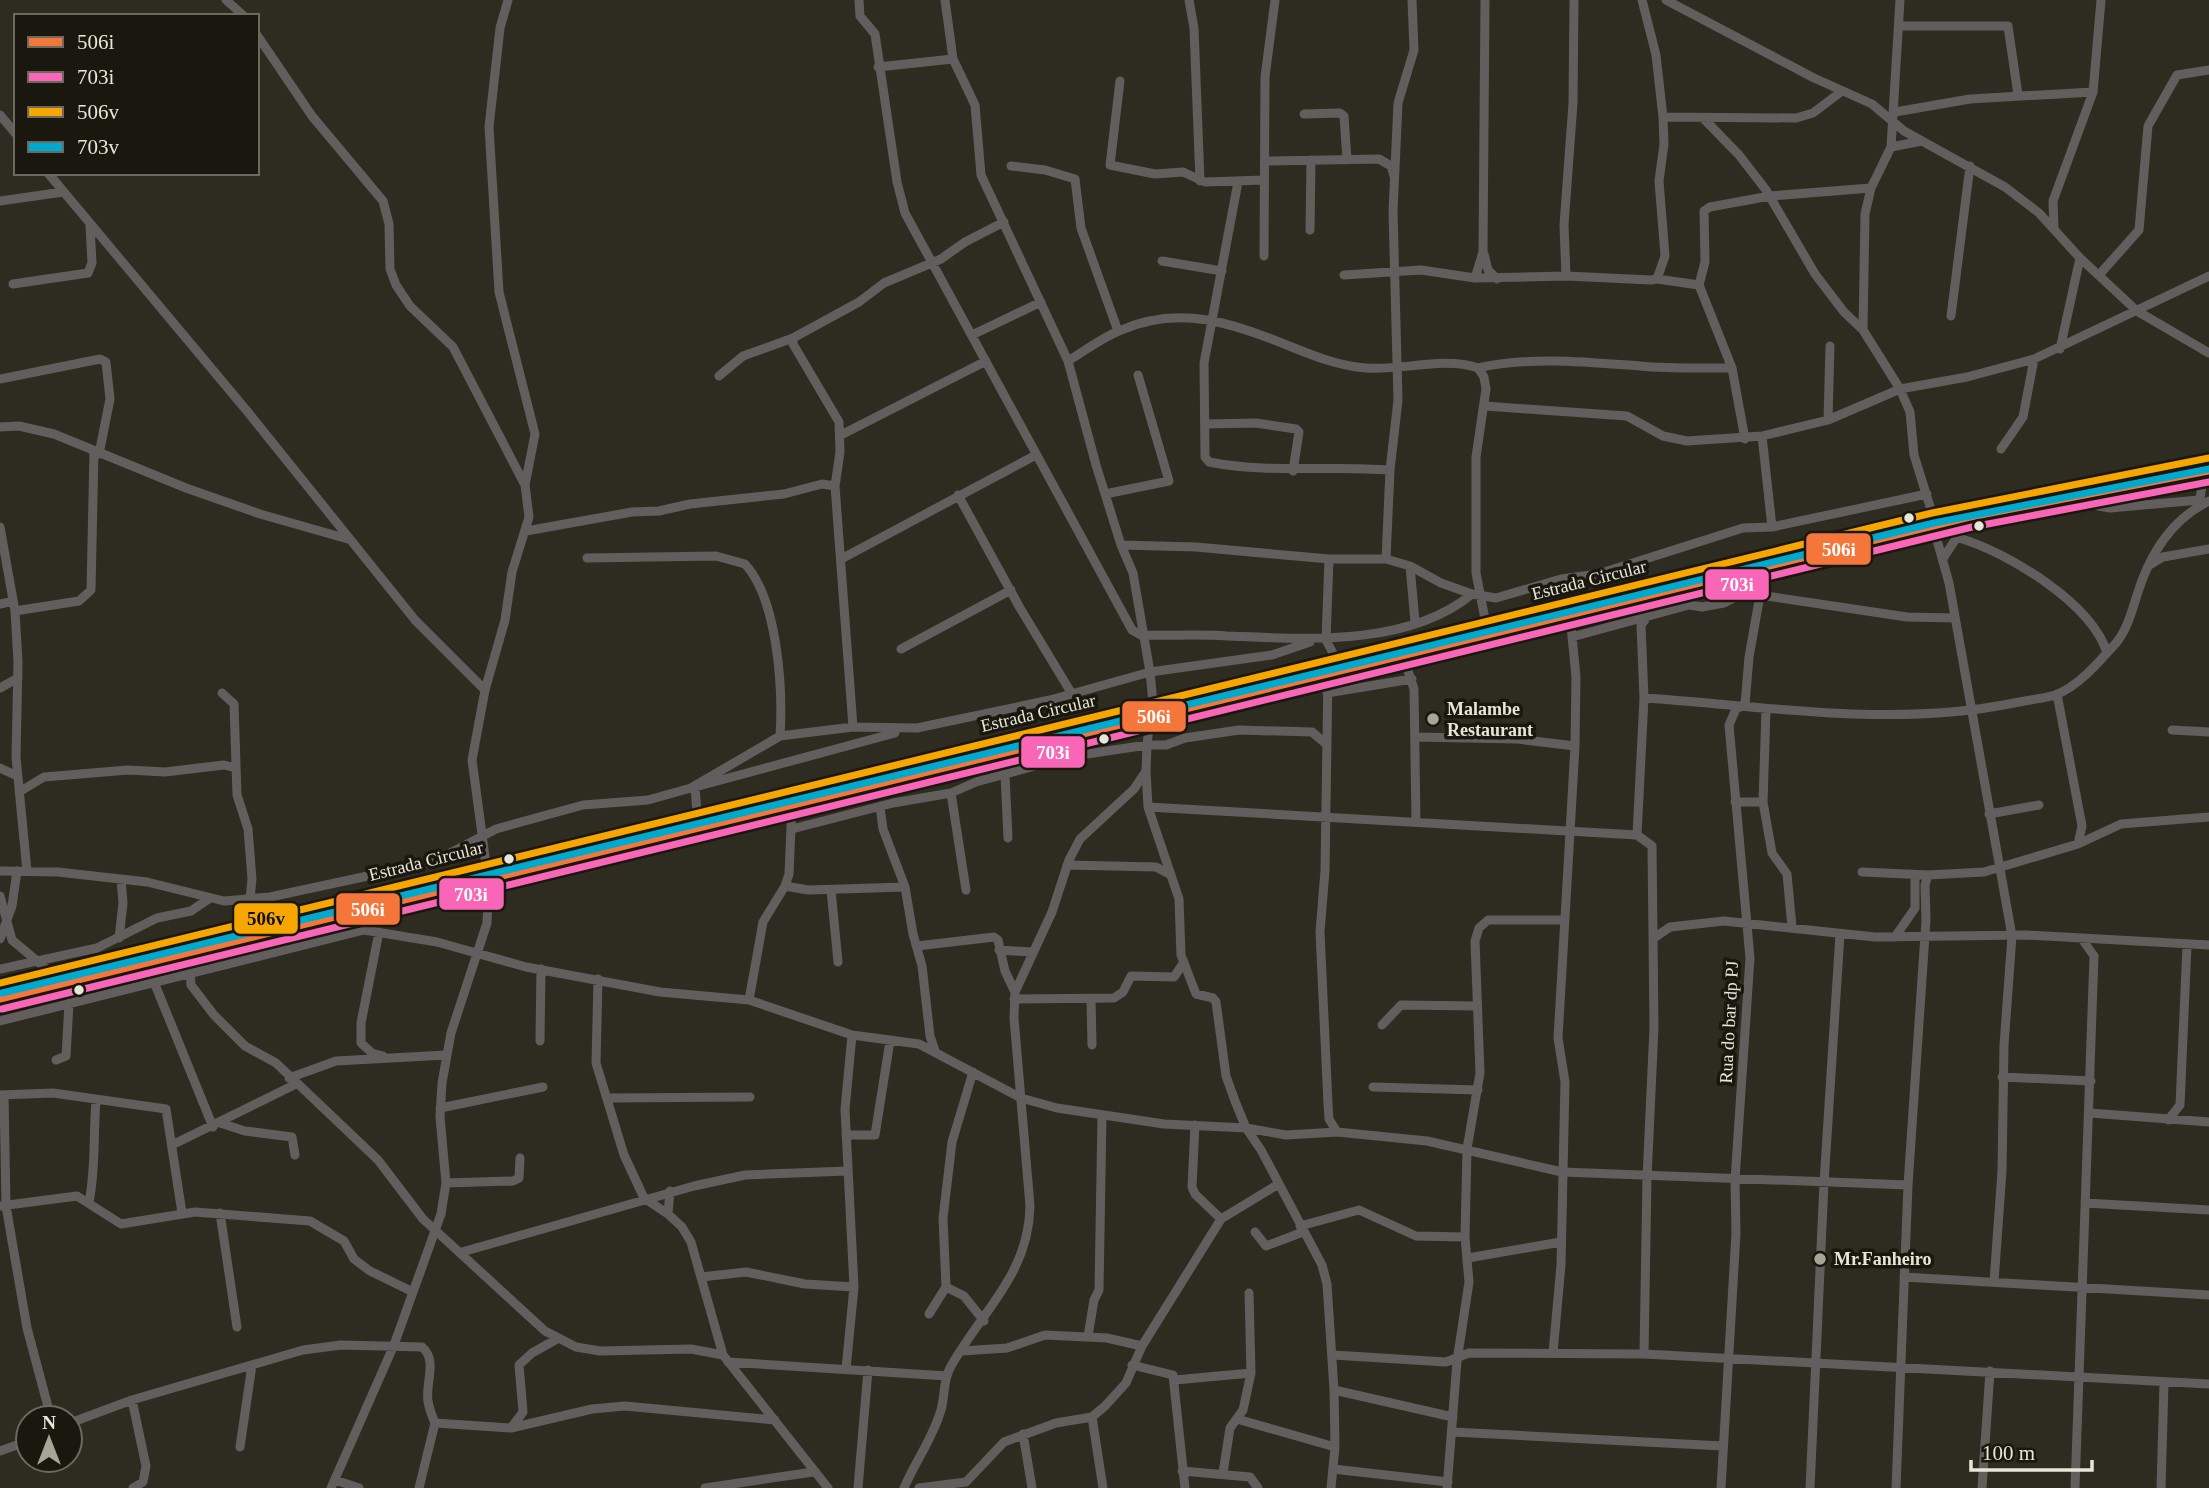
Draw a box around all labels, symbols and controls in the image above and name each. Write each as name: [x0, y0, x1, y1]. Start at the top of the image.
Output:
legend: [14, 14, 259, 175]
text: 506i: [77, 30, 115, 54]
text: 703i: [77, 65, 115, 89]
text: 506v: [77, 100, 120, 124]
text: 703v: [77, 135, 120, 159]
unlabelled marker: [1902, 511, 1916, 525]
unlabelled marker: [1972, 519, 1986, 533]
line badge: 506i: [1805, 532, 1872, 566]
text: 506i: [1822, 539, 1856, 560]
street label: Estrada Circular: [1530, 556, 1648, 604]
line badge: 703i: [1704, 568, 1770, 601]
text: 703i: [1720, 574, 1754, 595]
street label: Estrada Circular: [979, 690, 1097, 736]
place label: Malambe Restaurant: [1447, 699, 1533, 740]
line badge: 506i: [1121, 700, 1187, 733]
text: 506i: [1137, 706, 1171, 727]
marker: Malambe Restaurant: [1425, 711, 1441, 727]
unlabelled marker: [1097, 732, 1111, 746]
line badge: 703i: [1020, 735, 1086, 769]
text: 703i: [1036, 742, 1070, 763]
street label: Estrada Circular: [367, 837, 485, 885]
unlabelled marker: [502, 852, 516, 866]
line badge: 703i: [438, 877, 505, 911]
text: 703i: [454, 884, 488, 905]
line badge: 506i: [335, 892, 401, 926]
text: 506i: [351, 899, 385, 920]
line badge: 506v: [233, 902, 299, 935]
text: 506v: [247, 908, 286, 929]
street label: Rua do bar dp PJ: [1716, 960, 1742, 1084]
unlabelled marker: [72, 983, 86, 997]
place label: Mr.Fanheiro: [1834, 1249, 1932, 1269]
marker: Mr.Fanheiro: [1812, 1251, 1828, 1267]
north arrow: [14, 1404, 84, 1474]
text: N: [42, 1412, 56, 1433]
scale bar: [1971, 1428, 2092, 1472]
text: 100 m: [1982, 1441, 2035, 1465]

